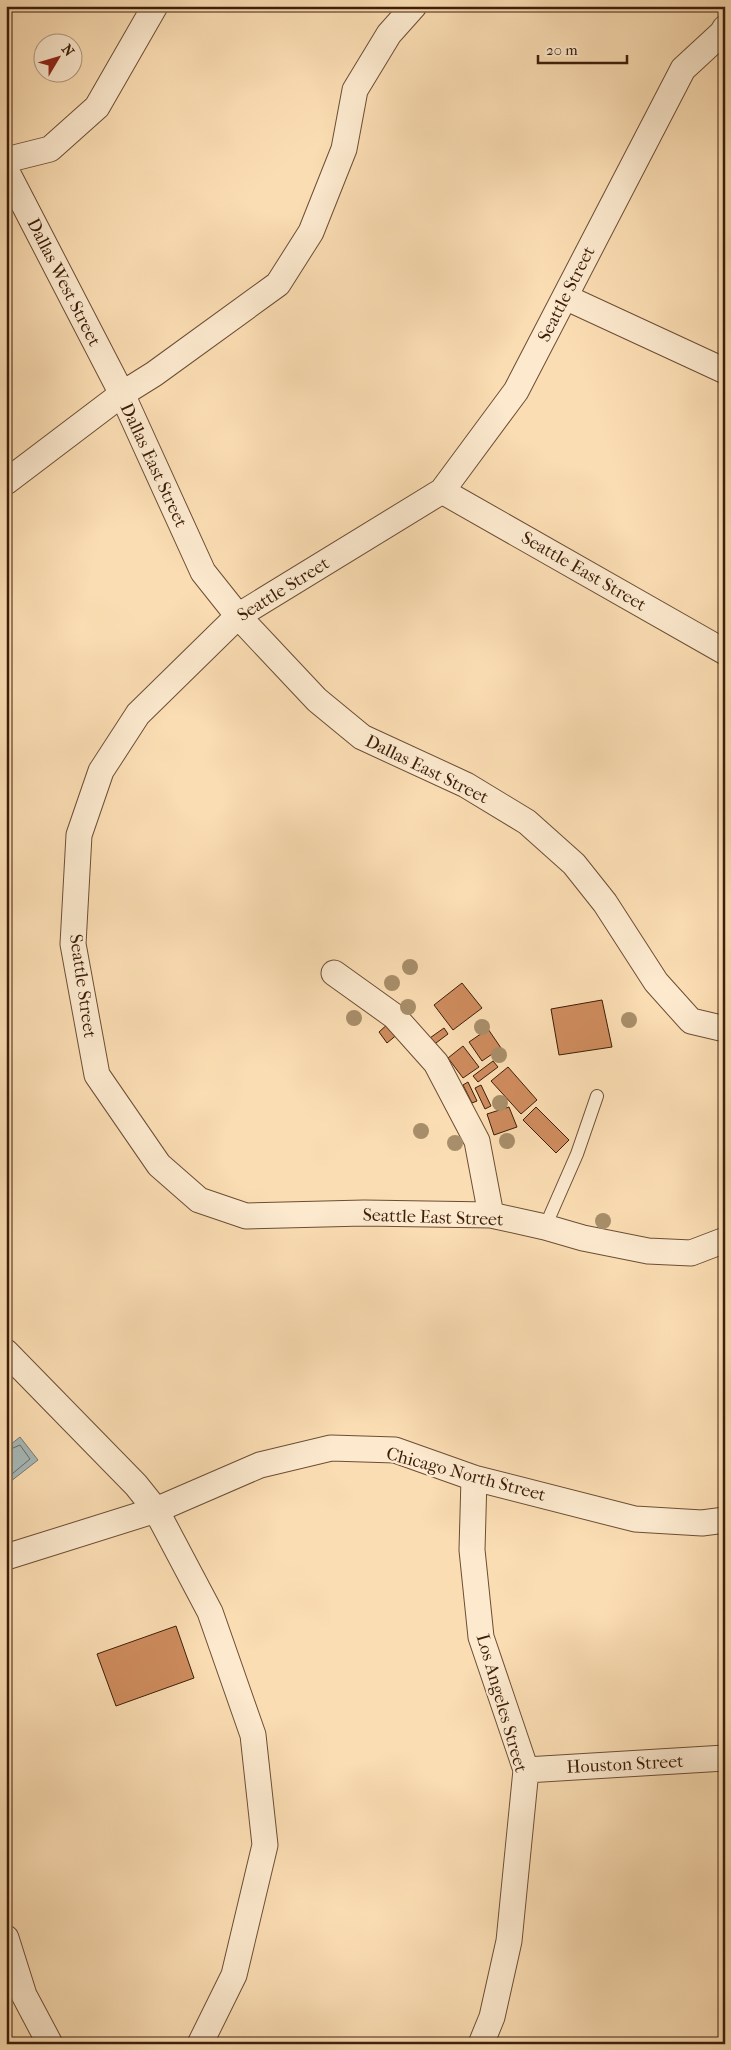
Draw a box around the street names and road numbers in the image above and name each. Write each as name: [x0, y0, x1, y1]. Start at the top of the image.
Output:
street label: Dallas West Street: [22, 215, 105, 350]
street label: Seattle Street: [533, 242, 600, 346]
street label: Dallas East Street: [116, 400, 192, 531]
street label: Seattle East Street: [518, 527, 650, 616]
street label: Seattle Street: [233, 553, 334, 626]
street label: Dallas East Street: [362, 731, 492, 809]
street label: Seattle Street: [65, 933, 100, 1040]
street label: Seattle East Street: [362, 1205, 504, 1230]
street label: Chicago North Street: [384, 1443, 548, 1506]
street label: Los Angeles Street: [472, 1632, 531, 1775]
street label: Houston Street: [566, 1751, 685, 1778]

